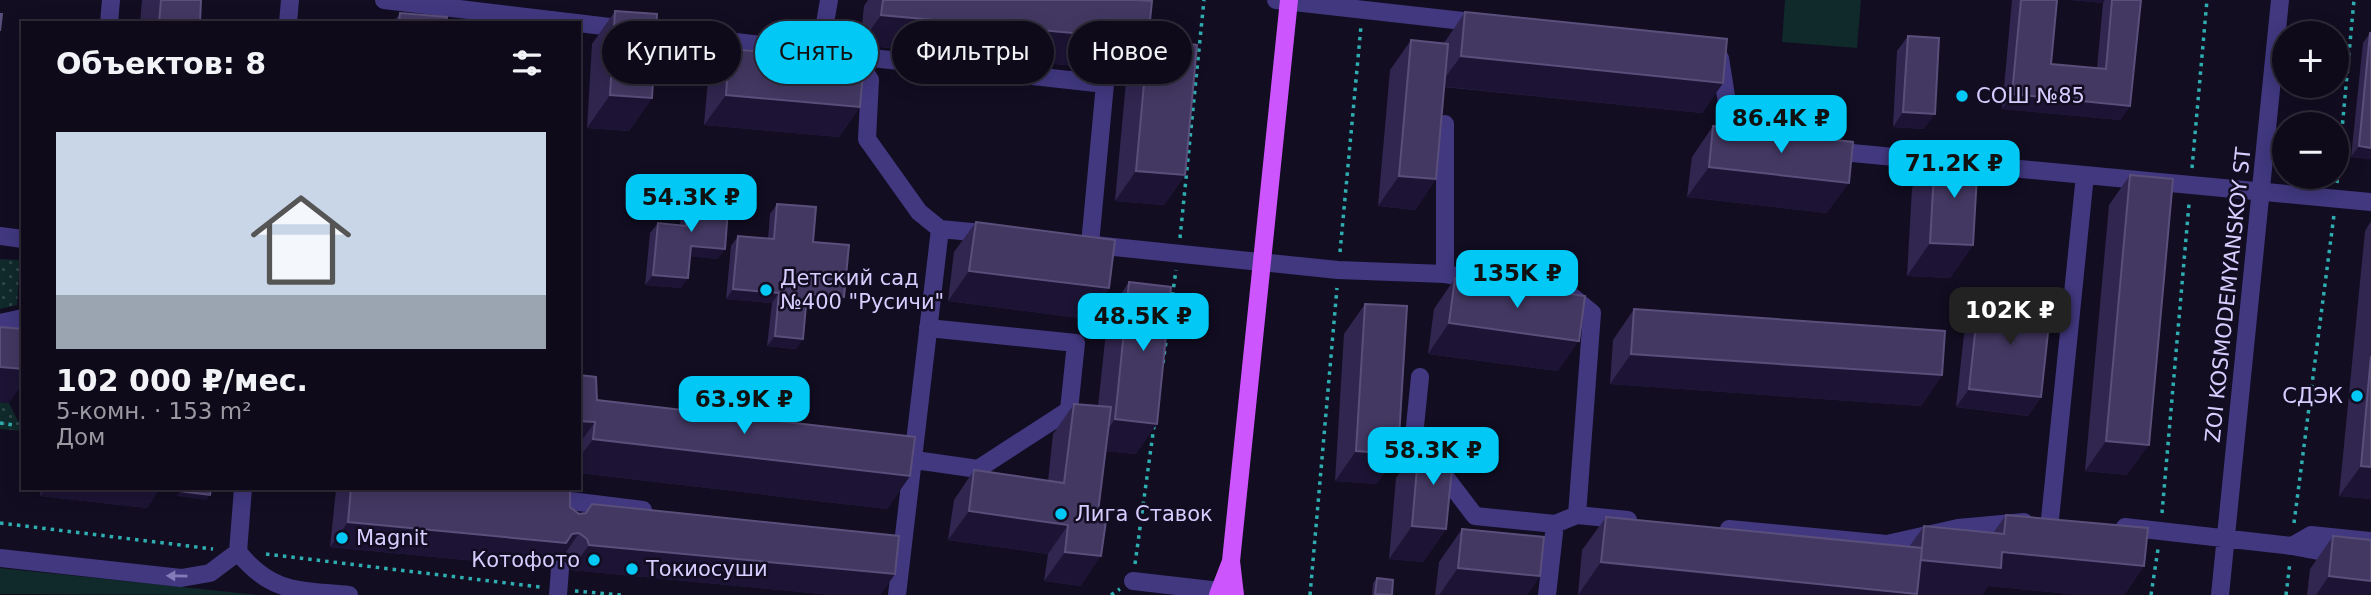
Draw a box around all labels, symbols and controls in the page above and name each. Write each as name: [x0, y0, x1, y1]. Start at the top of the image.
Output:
chip: Купить: [602, 21, 741, 84]
chip: Снять: [755, 21, 878, 84]
chip: Фильтры: [892, 21, 1054, 84]
chip: Новое: [1068, 21, 1192, 84]
map controls: [2272, 21, 2349, 189]
button: +: [2272, 21, 2349, 98]
icon: filters: [508, 44, 546, 82]
text: Объектов: 8: [56, 46, 266, 81]
place label: СОШ №85: [1976, 84, 2085, 108]
marker: СОШ №85: [1954, 88, 1970, 104]
pin: 86.4K ₽: [1716, 96, 1846, 155]
text: 86.4K ₽: [1732, 105, 1830, 131]
button: −: [2272, 112, 2349, 189]
pin: 71.2K ₽: [1889, 140, 2019, 200]
street label: ZOI KOSMODEMYANSKOY ST: [2201, 146, 2255, 444]
text: 71.2K ₽: [1905, 150, 2003, 176]
pin: 54.3K ₽: [626, 174, 756, 234]
icon: home: [238, 177, 364, 303]
text: 54.3K ₽: [642, 184, 740, 210]
pin: 135K ₽: [1460, 250, 1574, 310]
text: 135K ₽: [1472, 260, 1562, 286]
place label: Детский сад №400 "Русичи": [780, 266, 944, 314]
marker: Детский сад №400 "Русичи": [758, 282, 774, 298]
pin: 102K ₽: [1953, 288, 2067, 347]
pin: 48.5K ₽: [1078, 294, 1208, 353]
text: 102K ₽: [1965, 297, 2055, 323]
text: 48.5K ₽: [1094, 303, 1192, 329]
text: 102 000 ₽/мес.: [56, 363, 308, 398]
pin: 63.9K ₽: [679, 376, 809, 436]
place label: СДЭК: [2282, 384, 2343, 408]
text: 63.9K ₽: [695, 386, 793, 412]
marker: СДЭК: [2349, 388, 2365, 404]
text: 5-комн. · 153 m²: [56, 398, 251, 424]
text: Дом: [56, 424, 105, 450]
pin: 58.3K ₽: [1368, 428, 1498, 487]
text: 58.3K ₽: [1384, 437, 1482, 463]
place label: Лига Ставок: [1075, 502, 1213, 526]
marker: Лига Ставок: [1053, 506, 1069, 522]
place label: Magnit: [356, 526, 428, 550]
marker: Magnit: [334, 530, 350, 546]
place label: Котофото: [471, 548, 580, 572]
marker: Котофото: [586, 552, 602, 568]
place label: Токиосуши: [645, 557, 768, 581]
marker: Токиосуши: [624, 561, 640, 577]
one-way arrow: [166, 571, 188, 582]

